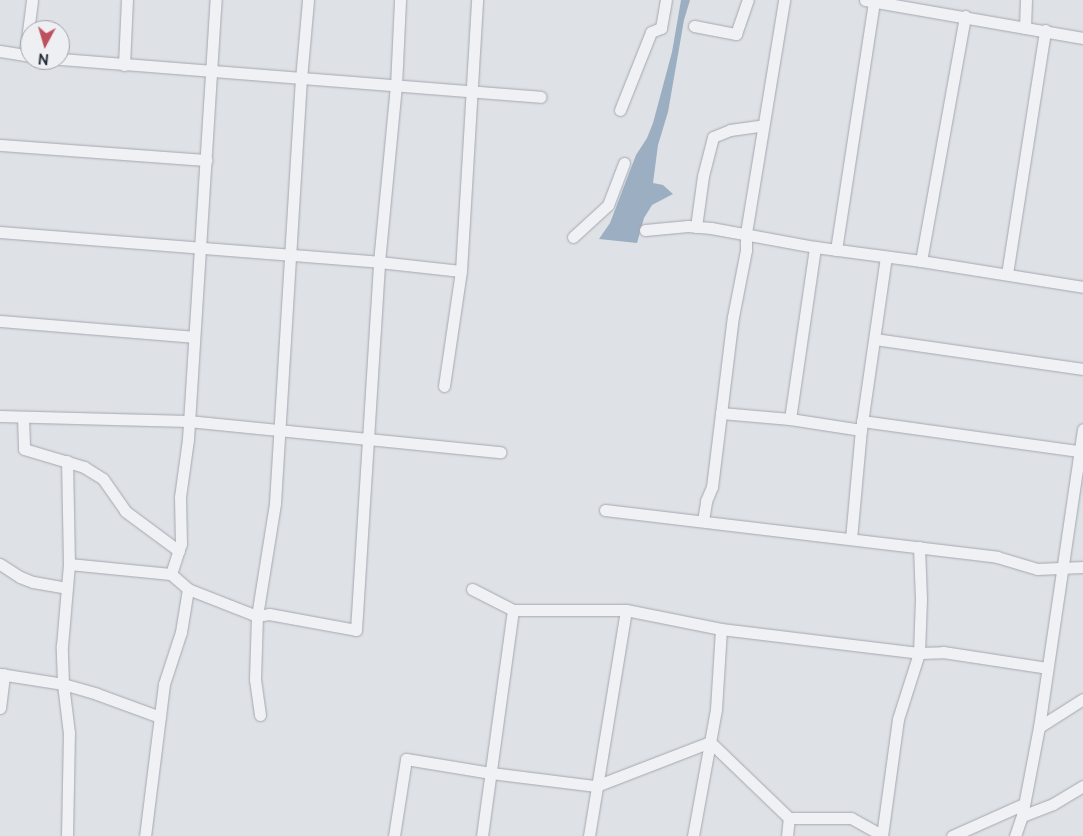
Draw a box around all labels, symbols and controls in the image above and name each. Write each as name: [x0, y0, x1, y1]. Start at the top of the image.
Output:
north arrow: [20, 20, 70, 70]
text: N: [37, 50, 50, 67]

